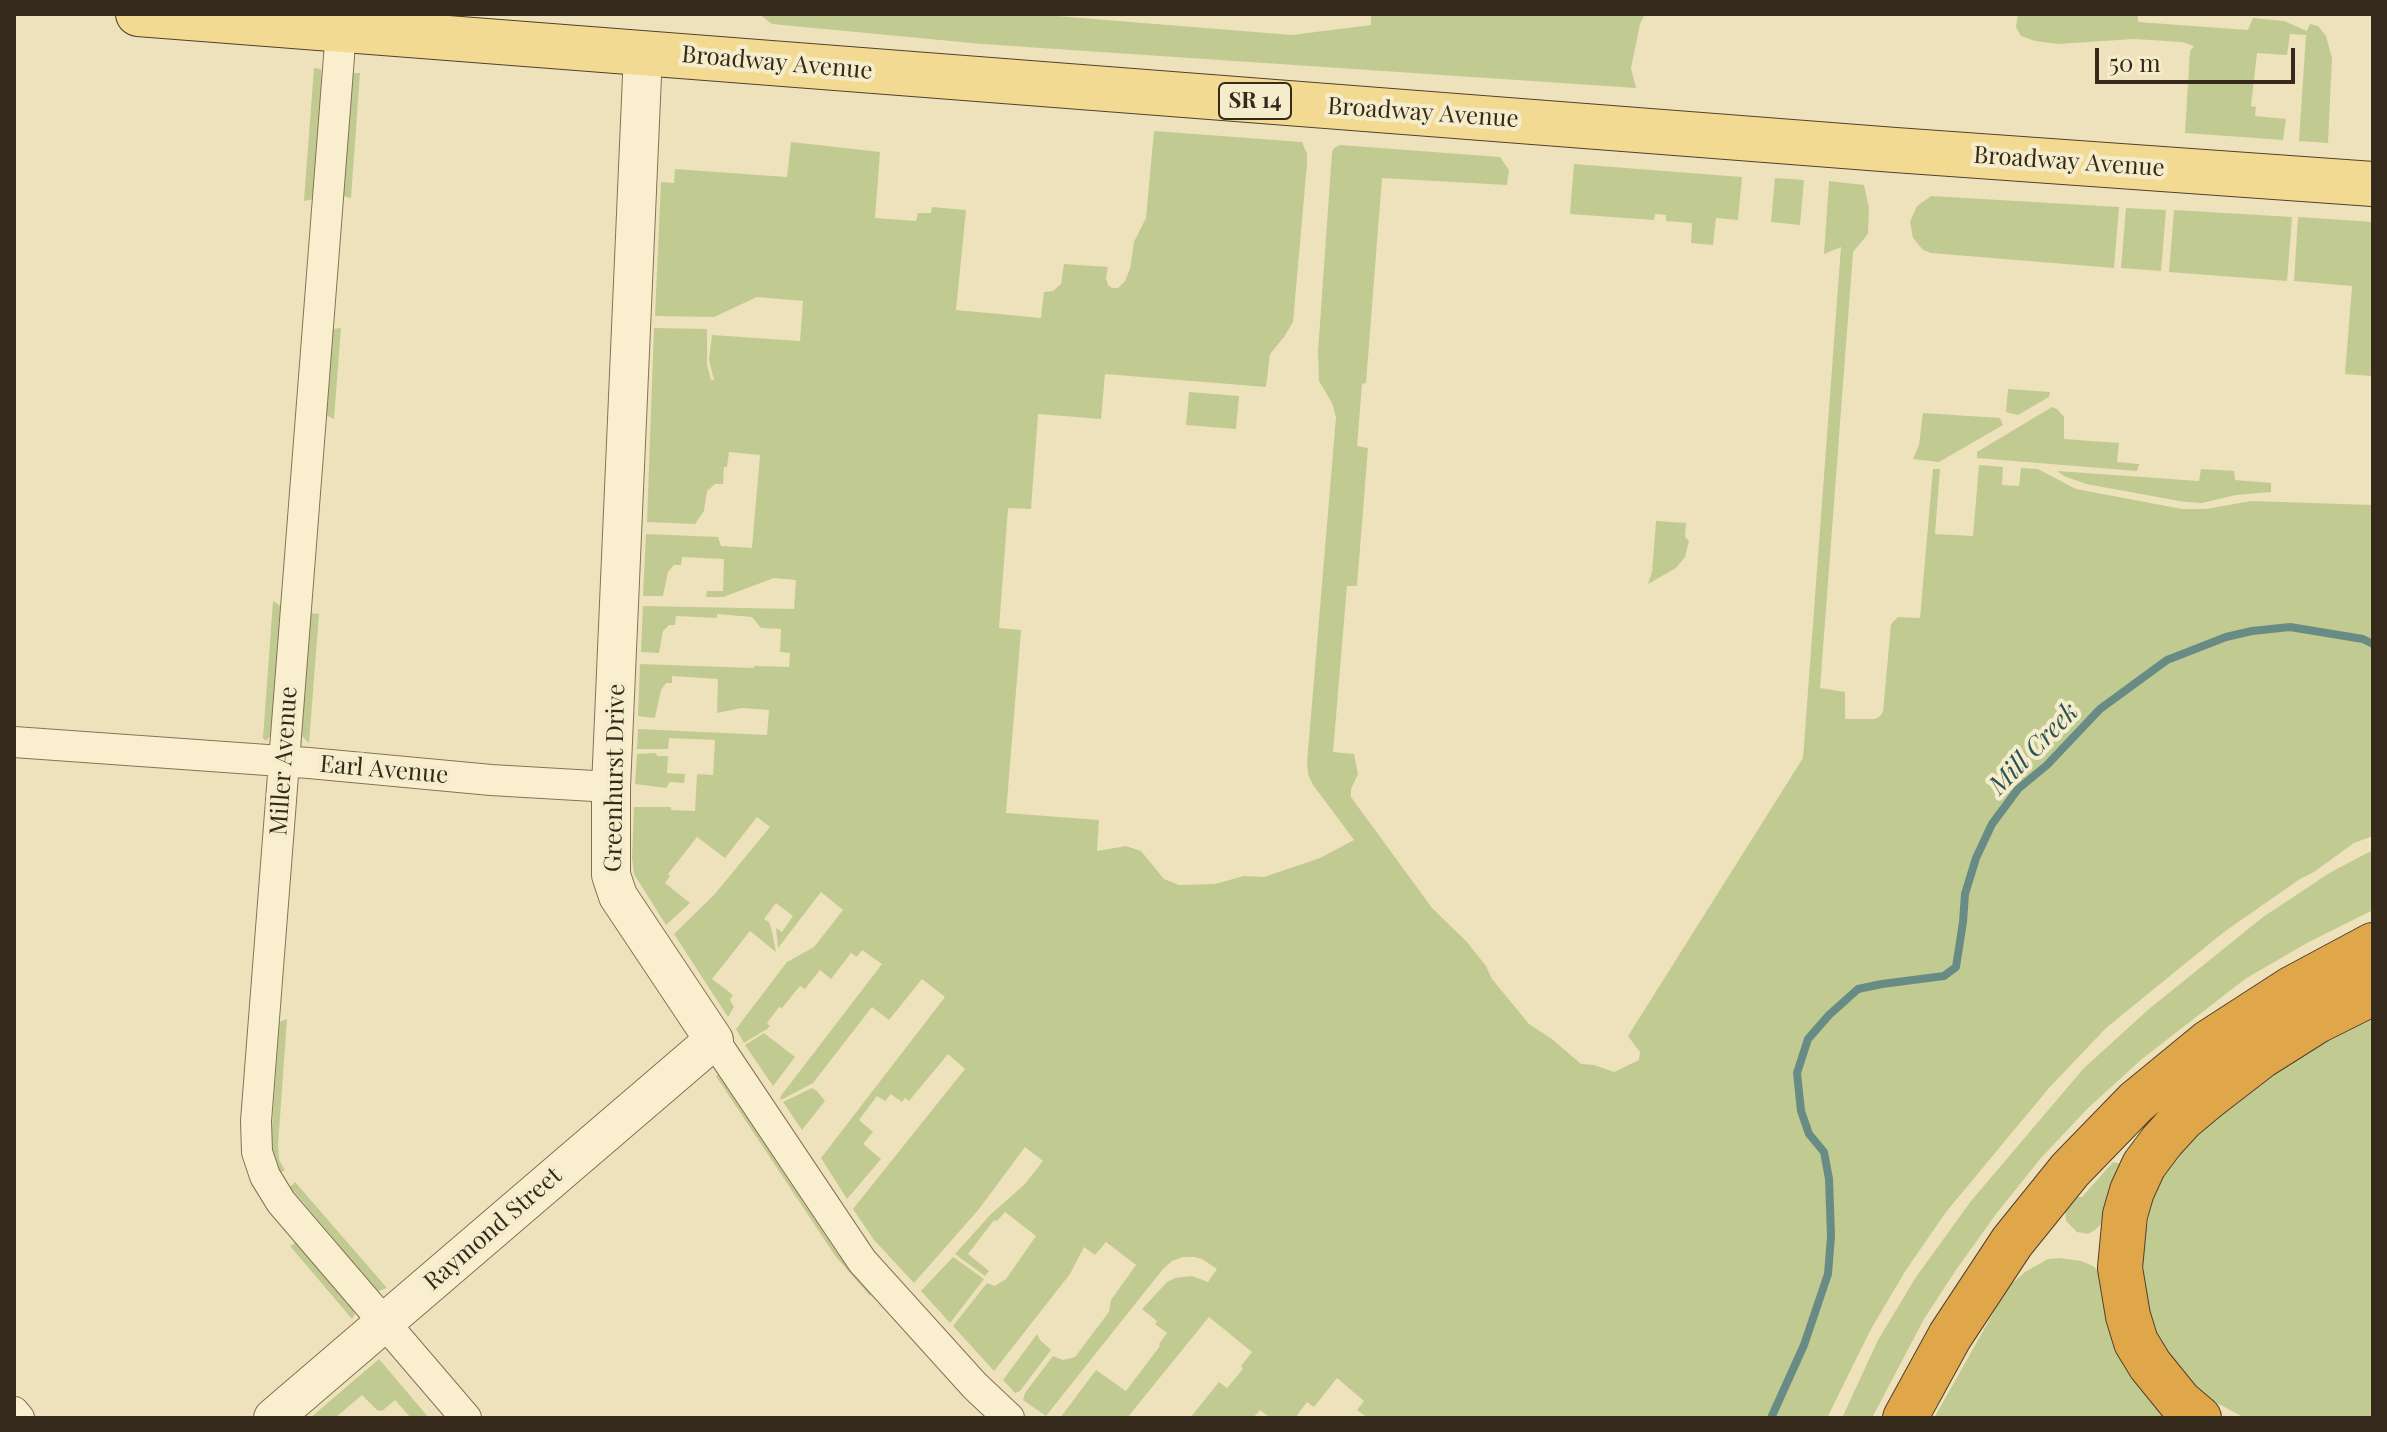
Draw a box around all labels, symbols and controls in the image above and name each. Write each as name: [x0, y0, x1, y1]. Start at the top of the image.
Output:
scale bar: [2099, 32, 2299, 82]
street label: Broadway Avenue: [680, 40, 874, 86]
text: 50 m: [2109, 46, 2161, 78]
road number: SR 14: [1219, 83, 1291, 119]
street label: Broadway Avenue: [1326, 92, 1520, 134]
street label: Broadway Avenue: [1972, 141, 2166, 183]
street label: Greenhurst Drive: [599, 684, 631, 872]
street label: Miller Avenue: [264, 685, 304, 837]
water label: Mill Creek: [1983, 697, 2085, 801]
street label: Earl Avenue: [319, 750, 449, 790]
street label: Raymond Street: [418, 1162, 568, 1296]

